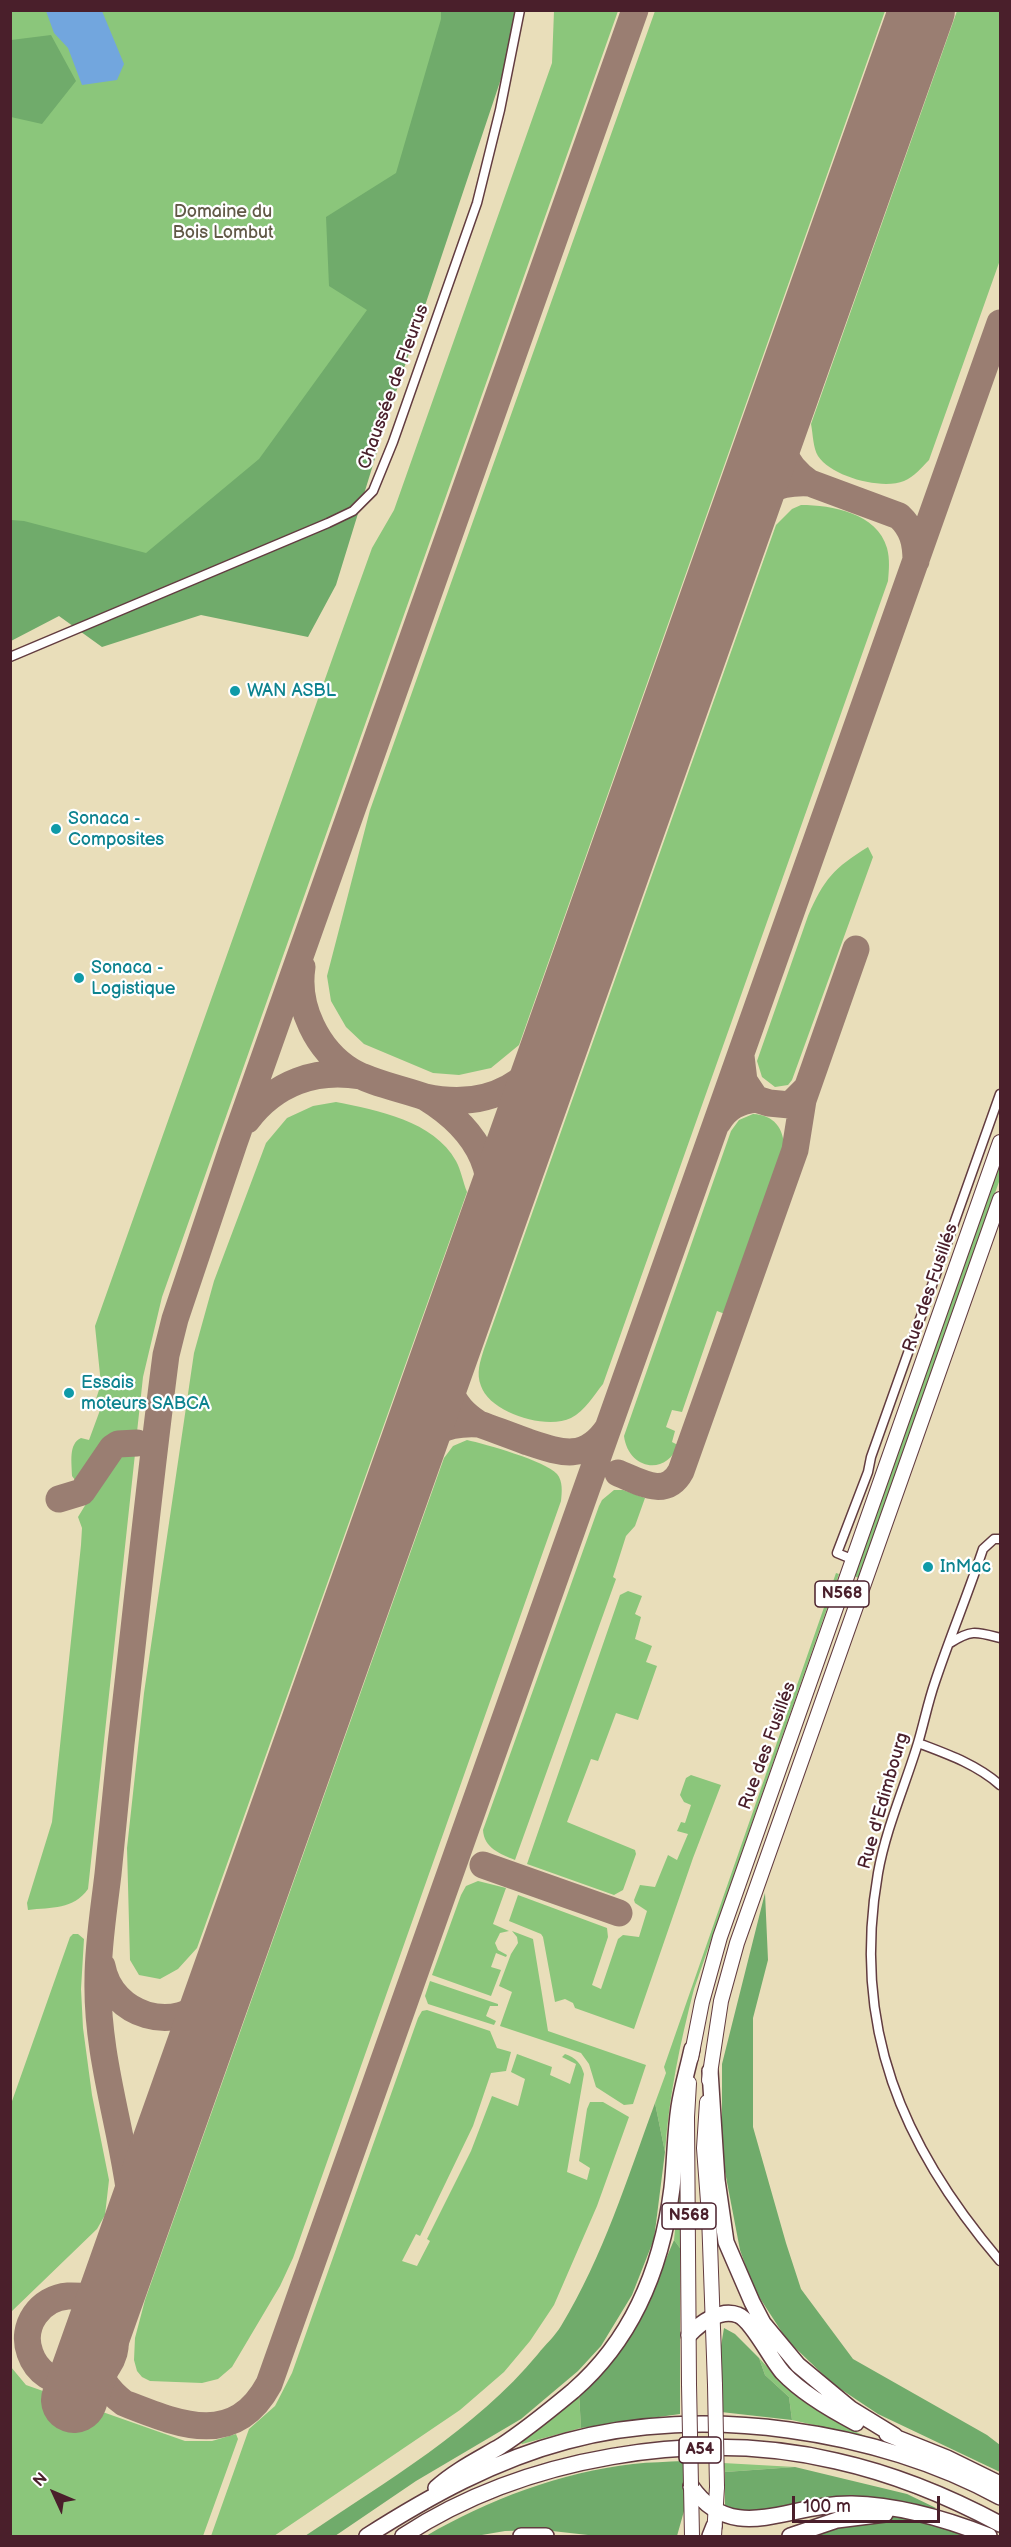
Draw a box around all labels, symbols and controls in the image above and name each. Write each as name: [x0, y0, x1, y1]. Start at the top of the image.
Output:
park label: Domaine du Bois Lombut: [172, 201, 274, 244]
street label: Chaussée de Fleurus: [354, 302, 434, 472]
place label: WAN ASBL: [247, 680, 336, 702]
marker: WAN ASBL: [228, 684, 242, 698]
place label: Sonaca - Composites: [68, 808, 164, 850]
marker: Sonaca - Composites: [49, 822, 63, 836]
place label: Sonaca - Logistique: [91, 957, 175, 1000]
marker: Sonaca - Logistique: [72, 971, 86, 985]
street label: Rue des Fusillés: [899, 1221, 963, 1355]
place label: Essais moteurs SABCA: [81, 1372, 210, 1414]
marker: Essais moteurs SABCA: [62, 1386, 76, 1400]
place label: InMac: [940, 1556, 991, 1578]
marker: InMac: [921, 1560, 935, 1574]
road number: N568: [815, 1581, 869, 1607]
street label: Rue des Fusillés: [735, 1679, 801, 1813]
street label: Rue d'Edimbourg: [854, 1730, 914, 1872]
road number: N568: [662, 2203, 716, 2229]
road number: A54: [679, 2437, 721, 2463]
north arrow: [24, 2463, 84, 2523]
text: N: [30, 2469, 52, 2491]
scale bar: [795, 2484, 944, 2522]
text: 100 m: [803, 2496, 851, 2517]

